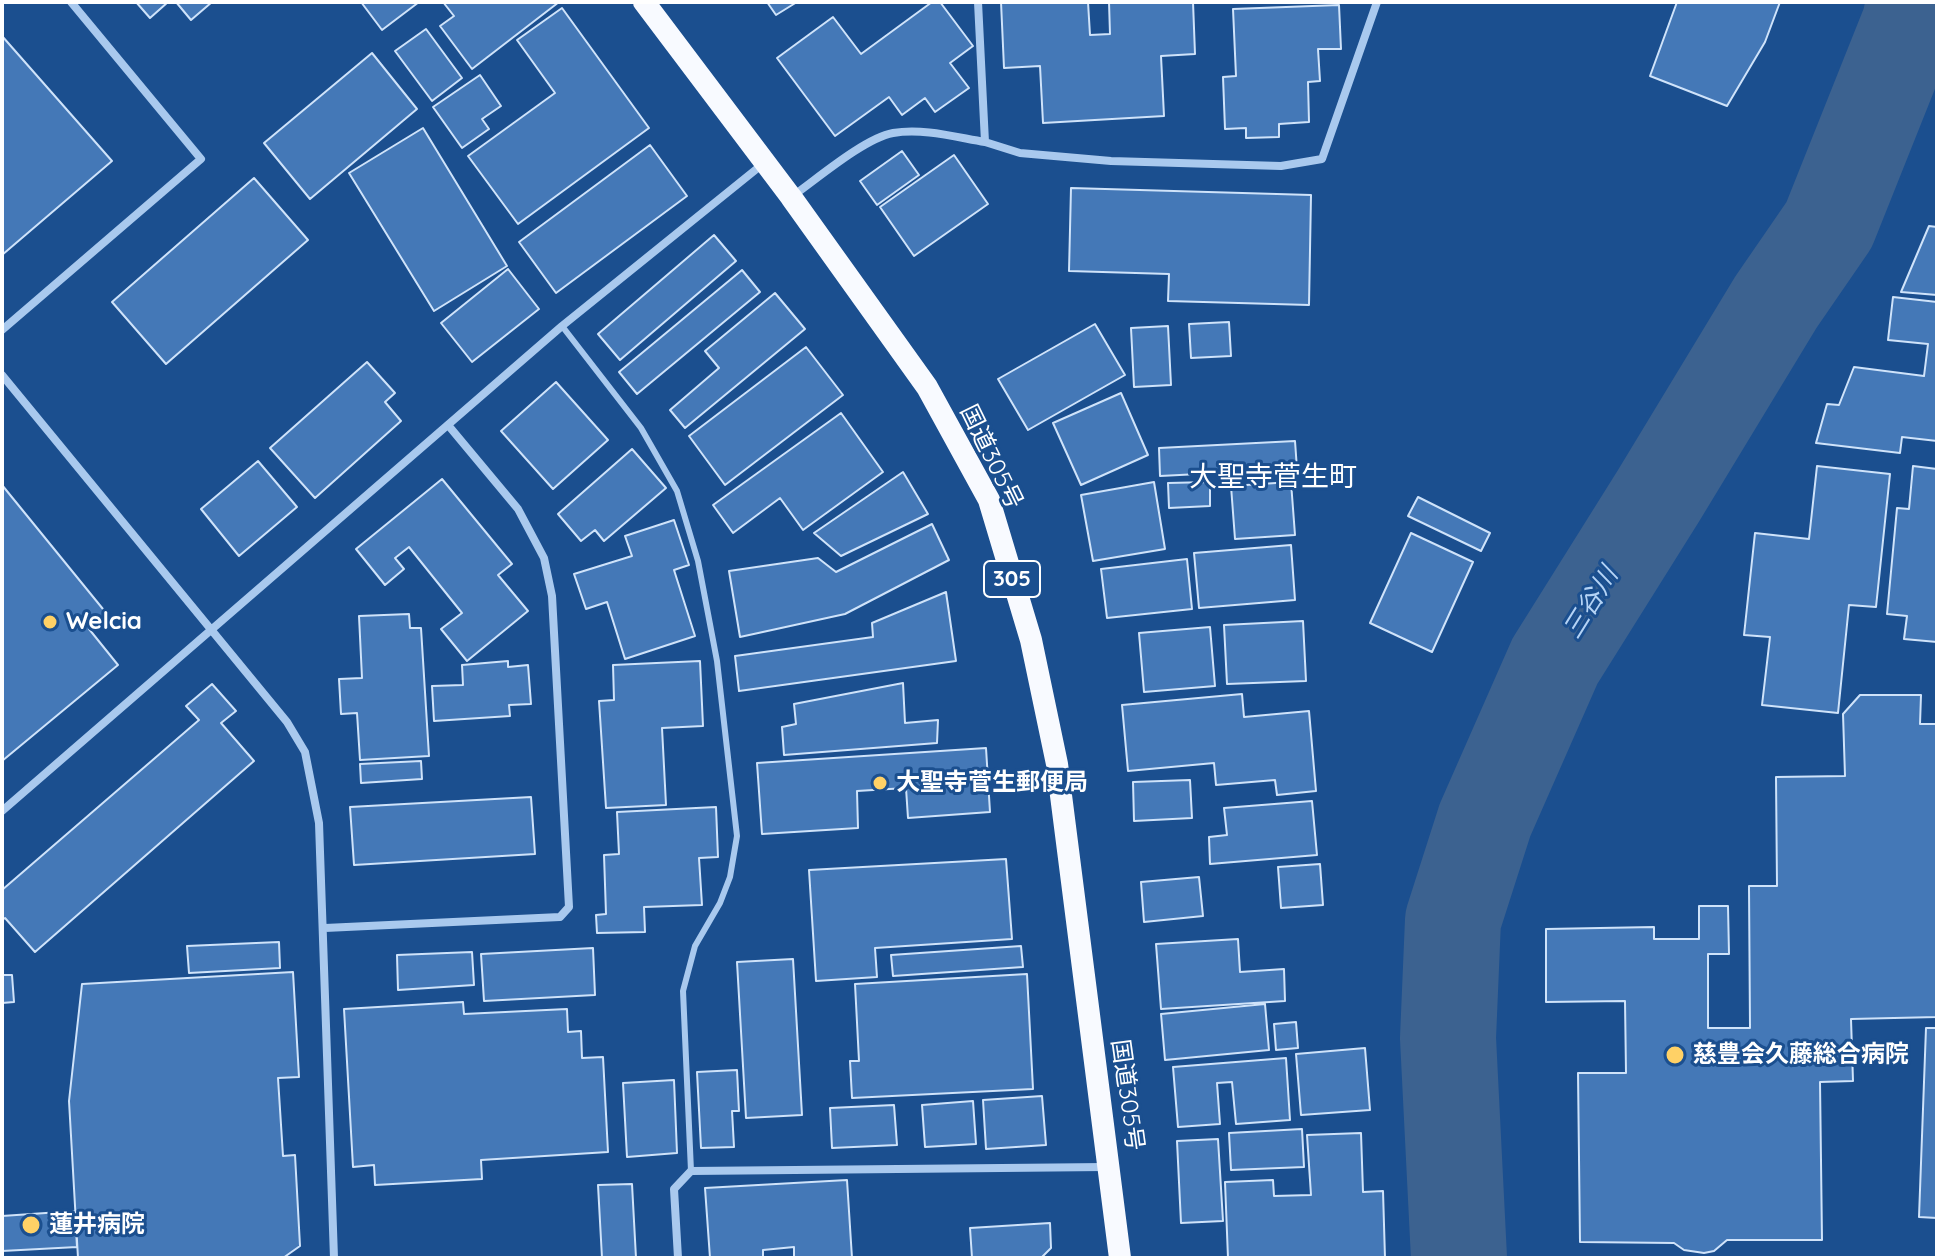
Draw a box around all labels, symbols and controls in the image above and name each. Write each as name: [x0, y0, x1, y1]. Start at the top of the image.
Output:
street label: 国道305号: [954, 400, 1028, 514]
district label: 大聖寺菅生町: [1189, 461, 1357, 495]
road number: 305: [984, 561, 1040, 597]
water label: 三谷川: [1557, 562, 1625, 644]
place label: Welcia: [66, 608, 142, 636]
marker: Welcia: [41, 613, 59, 631]
place label: 大聖寺菅生郵便局: [896, 769, 1088, 797]
marker: 大聖寺菅生郵便局: [871, 774, 889, 792]
street label: 国道305号: [1105, 1038, 1149, 1152]
place label: 慈豊会久藤総合病院: [1693, 1041, 1909, 1069]
marker: 慈豊会久藤総合病院: [1664, 1044, 1686, 1066]
place label: 蓮井病院: [49, 1211, 145, 1239]
marker: 蓮井病院: [20, 1214, 42, 1236]

